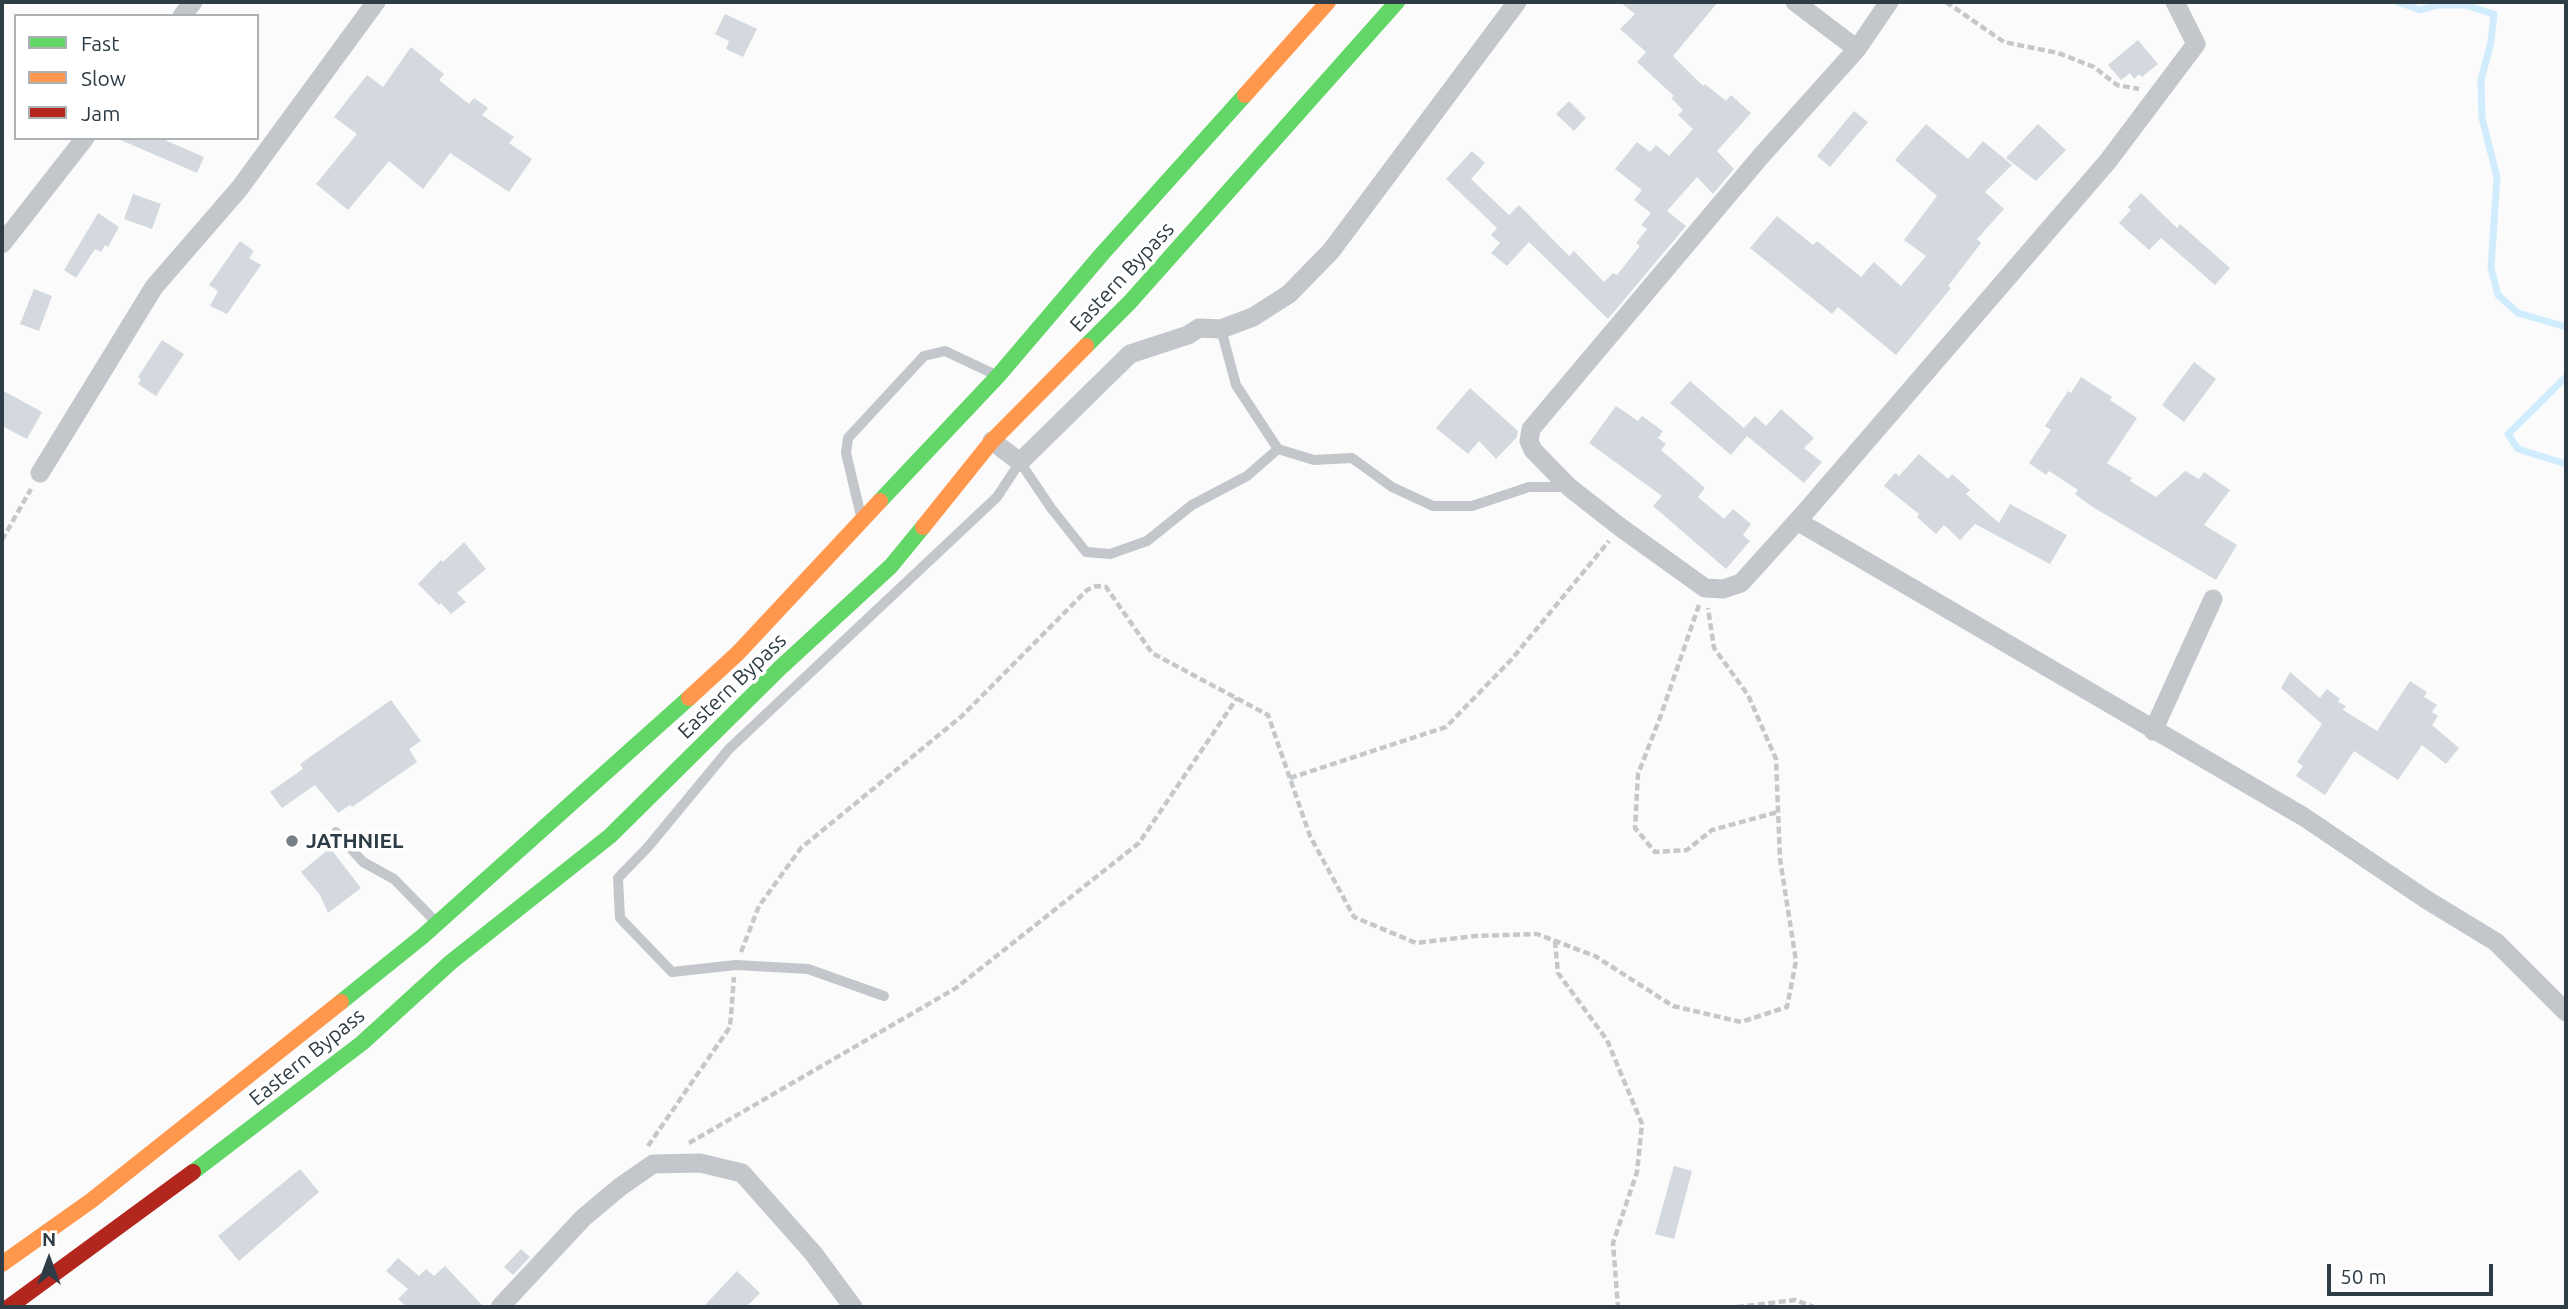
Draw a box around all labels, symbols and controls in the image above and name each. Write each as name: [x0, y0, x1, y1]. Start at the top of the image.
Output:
legend: [14, 14, 259, 140]
text: Fast: [81, 31, 119, 55]
text: Slow: [81, 66, 126, 90]
text: Jam: [81, 101, 120, 125]
street label: Eastern Bypass: [1065, 217, 1179, 337]
street label: Eastern Bypass: [673, 628, 791, 744]
place label: JATHNIEL: [306, 828, 404, 854]
marker: JATHNIEL: [284, 833, 300, 849]
street label: Eastern Bypass: [244, 1003, 370, 1111]
north arrow: [14, 1225, 84, 1295]
text: N: [42, 1228, 56, 1250]
scale bar: [2330, 1250, 2496, 1294]
text: 50 m: [2340, 1264, 2387, 1288]

